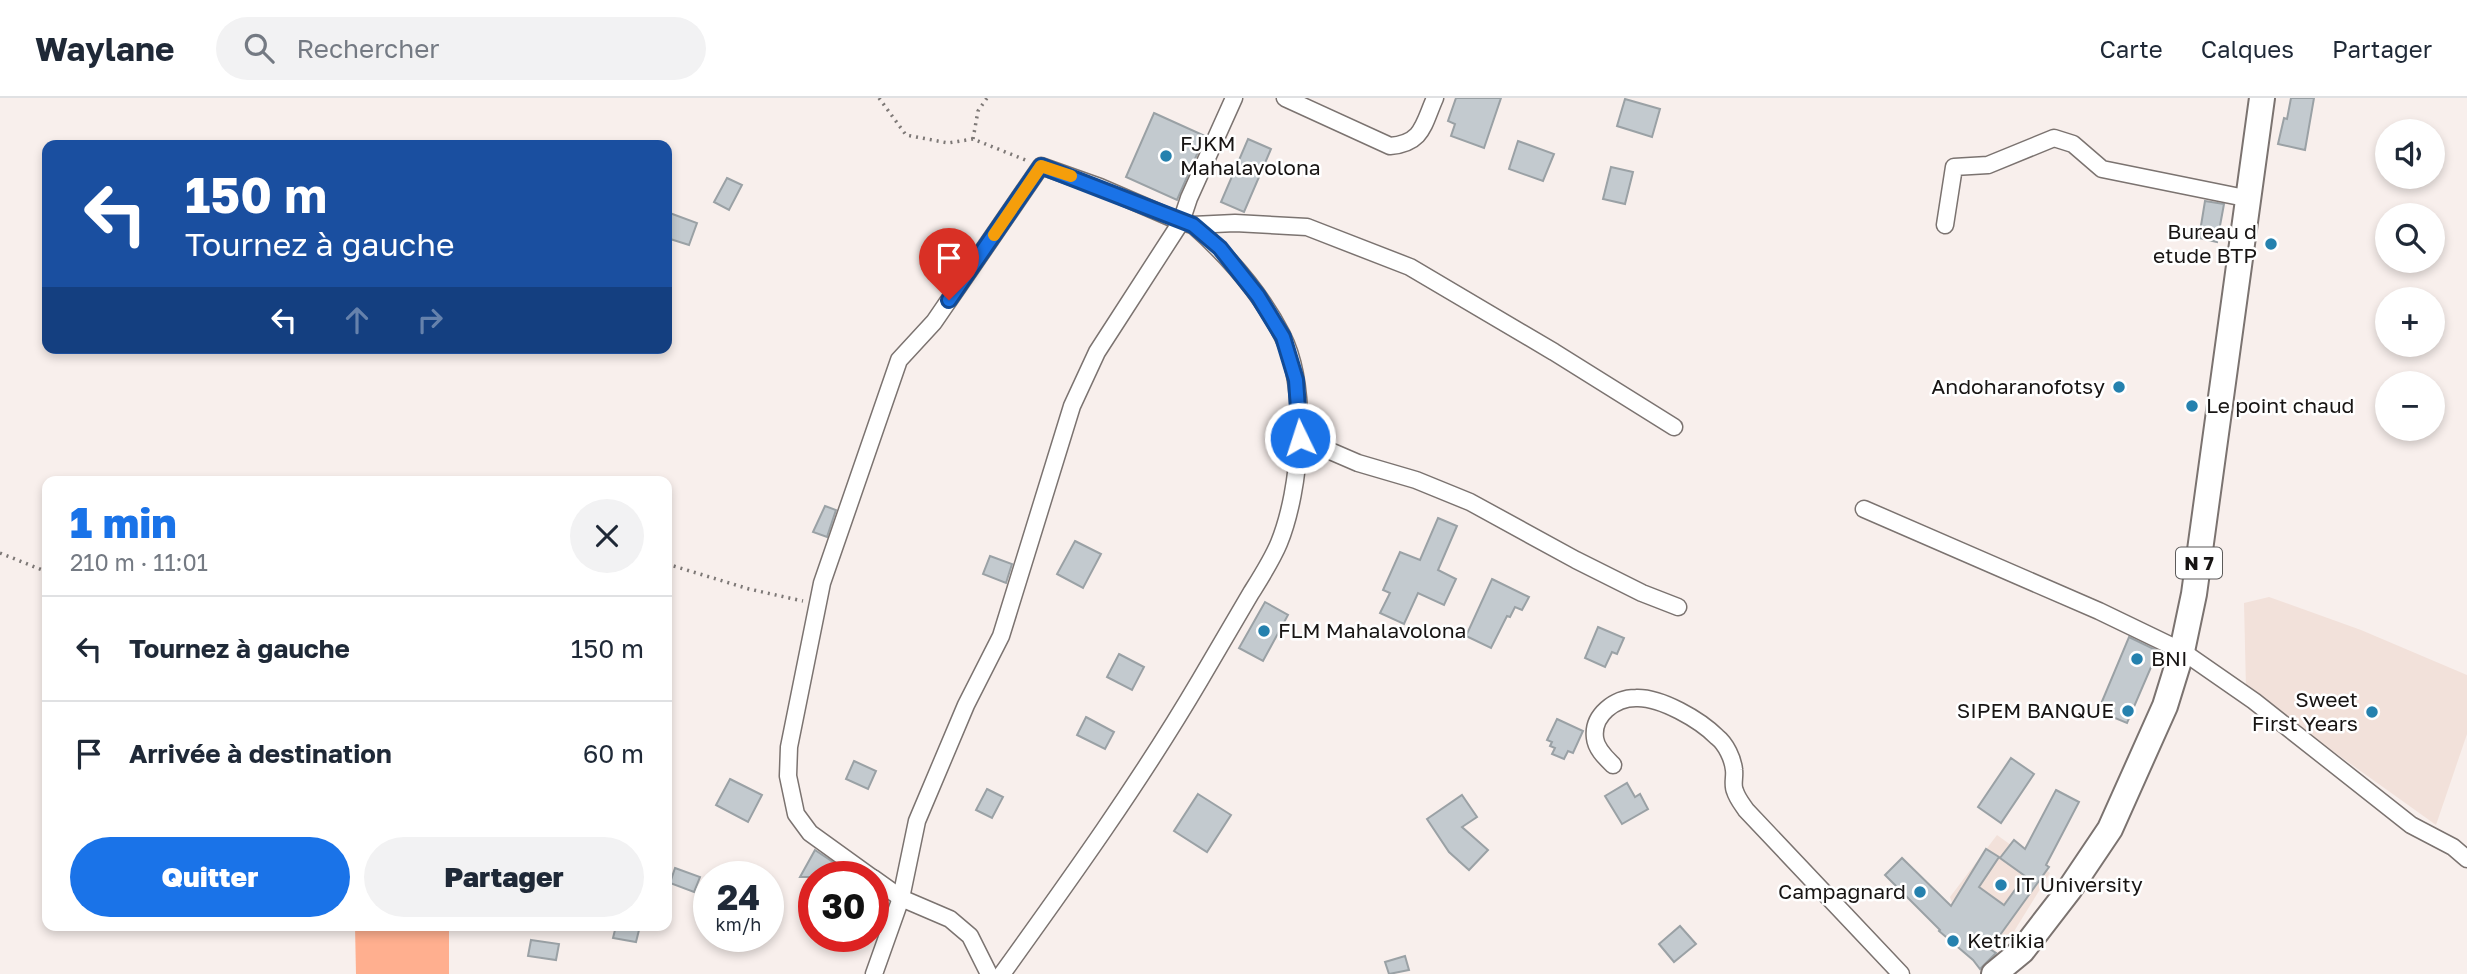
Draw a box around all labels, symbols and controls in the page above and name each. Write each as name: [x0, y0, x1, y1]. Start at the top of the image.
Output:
search box: [216, 17, 706, 80]
text: Waylane: [35, 29, 174, 68]
icon: search: [240, 29, 278, 67]
text: Rechercher: [296, 33, 439, 64]
text: Carte: [2099, 34, 2163, 63]
text: Calques: [2201, 34, 2294, 63]
text: Partager: [2332, 34, 2432, 63]
map controls: [2375, 119, 2445, 441]
button: sound: [2375, 119, 2445, 189]
place label: FJKM Mahalavolona: [1180, 130, 1321, 180]
marker: FJKM Mahalavolona: [1158, 148, 1174, 164]
text: 150 m: [185, 165, 327, 224]
icon: left: [70, 168, 161, 259]
button: search: [2375, 203, 2445, 273]
place label: Bureau d etude BTP: [2153, 218, 2257, 268]
text: Tournez à gauche: [185, 225, 454, 263]
pin: [919, 228, 979, 300]
marker: Bureau d etude BTP: [2263, 236, 2279, 252]
icon: arrive: [930, 239, 968, 277]
button: +: [2375, 287, 2445, 357]
icon: left: [265, 301, 303, 339]
icon: ahead: [338, 301, 376, 339]
icon: right: [411, 301, 449, 339]
button: −: [2375, 371, 2445, 441]
place label: Andoharanofotsy: [1931, 373, 2105, 399]
marker: Andoharanofotsy: [2111, 379, 2127, 395]
place label: Le point chaud: [2206, 392, 2355, 418]
marker: Le point chaud: [2184, 398, 2200, 414]
position arrow: [1263, 401, 1337, 475]
text: 1 min: [70, 497, 177, 547]
button: close: [570, 499, 644, 573]
text: 210 m · 11:01: [70, 548, 208, 576]
road number: N 7: [2176, 548, 2222, 578]
place label: FLM Mahalavolona: [1278, 617, 1466, 643]
marker: FLM Mahalavolona: [1256, 623, 1272, 639]
icon: left: [70, 630, 108, 668]
text: Tournez à gauche: [129, 633, 350, 664]
text: 150 m: [571, 633, 644, 664]
place label: BNI: [2151, 645, 2188, 671]
marker: BNI: [2129, 651, 2145, 667]
place label: Sweet First Years: [2252, 686, 2358, 736]
place label: SIPEM BANQUE: [1957, 697, 2114, 723]
marker: SIPEM BANQUE: [2120, 703, 2136, 719]
marker: Sweet First Years: [2364, 704, 2380, 720]
icon: arrive: [70, 735, 108, 773]
text: Arrivée à destination: [129, 738, 392, 769]
text: 60 m: [583, 738, 644, 769]
button: Quitter: [70, 837, 350, 917]
button: Partager: [364, 837, 644, 917]
speed limit sign: 30: [798, 861, 889, 952]
place label: IT University: [2015, 871, 2143, 897]
text: 24: [717, 876, 760, 918]
marker: IT University: [1993, 877, 2009, 893]
place label: Campagnard: [1778, 878, 1906, 904]
marker: Campagnard: [1912, 884, 1928, 900]
text: km/h: [716, 913, 761, 935]
place label: Ketrikia: [1967, 927, 2045, 953]
marker: Ketrikia: [1945, 933, 1961, 949]

